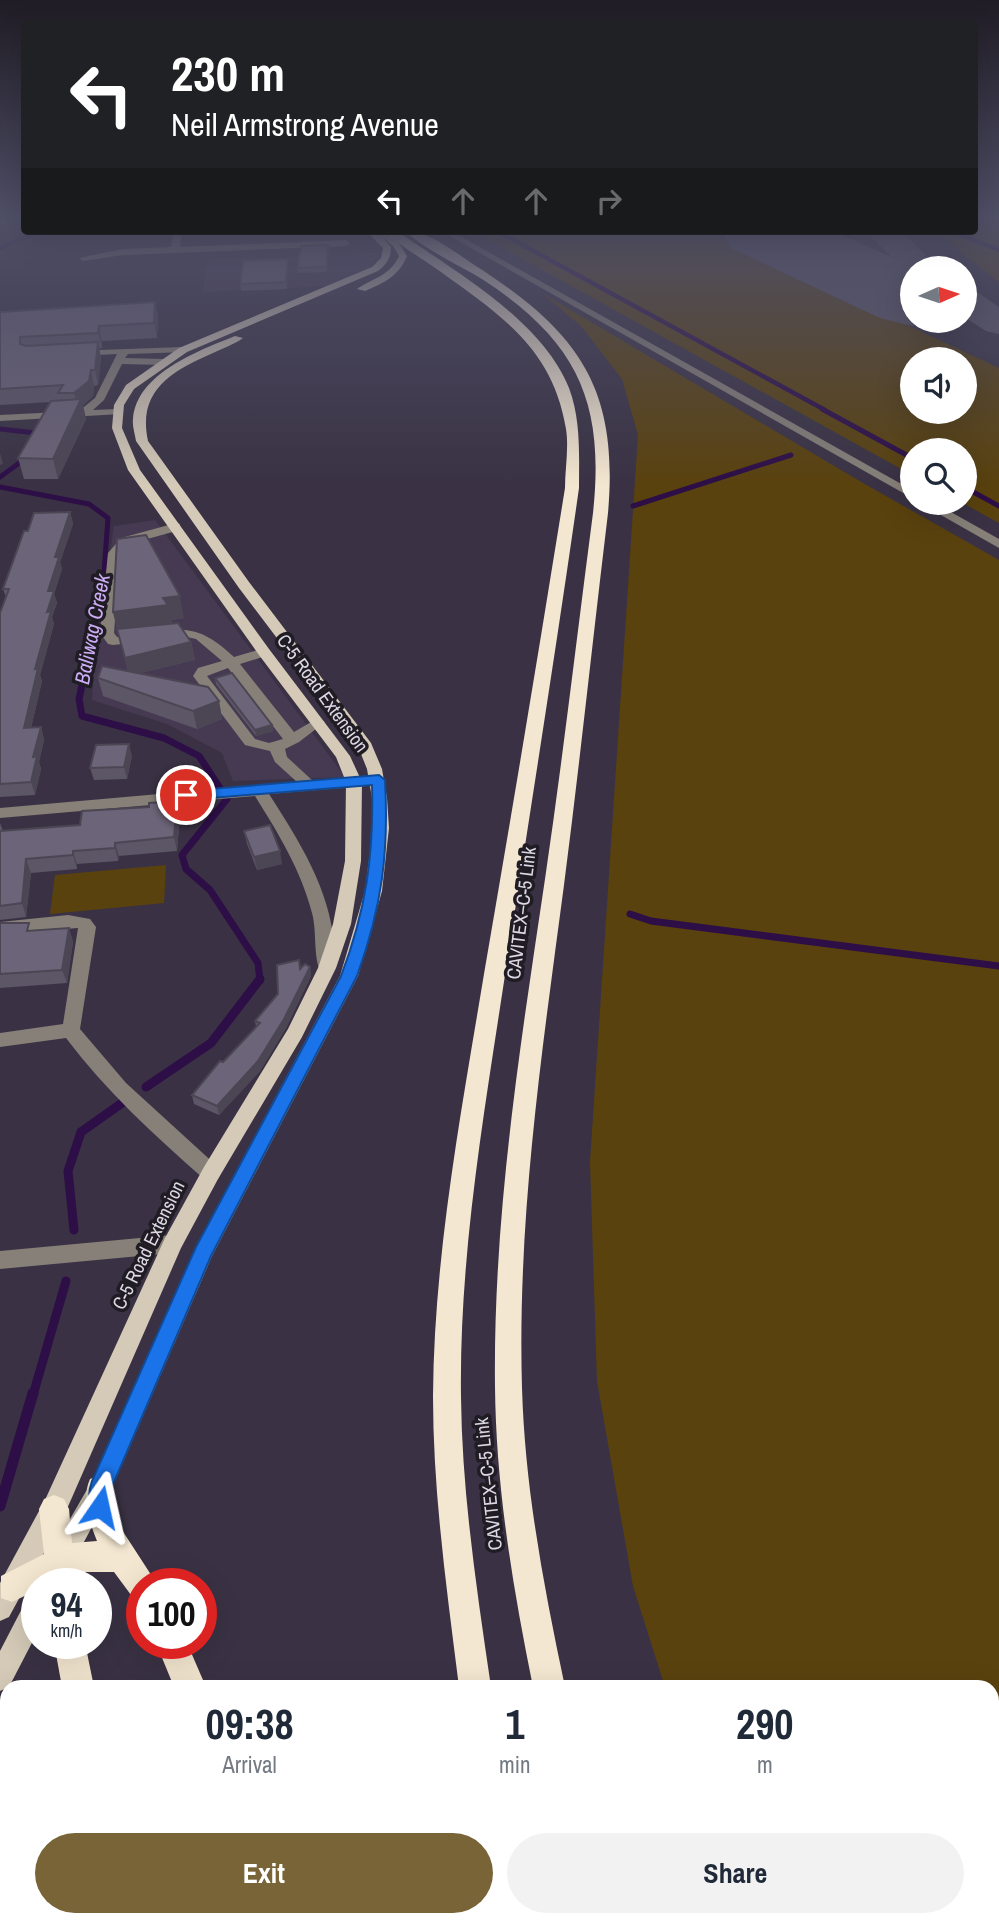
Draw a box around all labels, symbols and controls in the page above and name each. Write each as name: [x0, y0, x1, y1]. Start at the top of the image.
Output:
text: 230 m: [171, 40, 285, 106]
icon: left: [56, 49, 147, 140]
text: Neil Armstrong Avenue: [171, 103, 439, 146]
icon: left: [371, 182, 409, 220]
icon: ahead: [444, 182, 482, 220]
icon: ahead: [517, 182, 555, 220]
icon: right: [590, 182, 628, 220]
north arrow: [900, 256, 976, 332]
map controls: [900, 256, 977, 515]
button: sound: [900, 347, 977, 424]
button: search: [900, 438, 977, 515]
water label: Baliwag Creek: [67, 570, 117, 687]
street label: C-5 Road Extension: [271, 629, 375, 757]
pin: [156, 765, 216, 825]
icon: arrive: [167, 776, 205, 814]
street label: CAVITEX–C-5 Link: [500, 845, 542, 981]
street label: C-5 Road Extension: [106, 1176, 190, 1314]
street label: CAVITEX–C-5 Link: [468, 1416, 508, 1552]
position arrow: [63, 1470, 137, 1544]
speed limit sign: 100: [126, 1568, 217, 1659]
text: 94: [51, 1581, 82, 1628]
text: km/h: [51, 1618, 83, 1643]
text: 09:38: [206, 1696, 294, 1752]
text: 1: [505, 1696, 524, 1752]
text: 290: [736, 1696, 794, 1752]
text: Arrival: [222, 1749, 277, 1780]
text: min: [499, 1749, 531, 1780]
text: m: [757, 1749, 773, 1780]
button: Exit: [35, 1833, 493, 1913]
button: Share: [507, 1833, 964, 1913]

